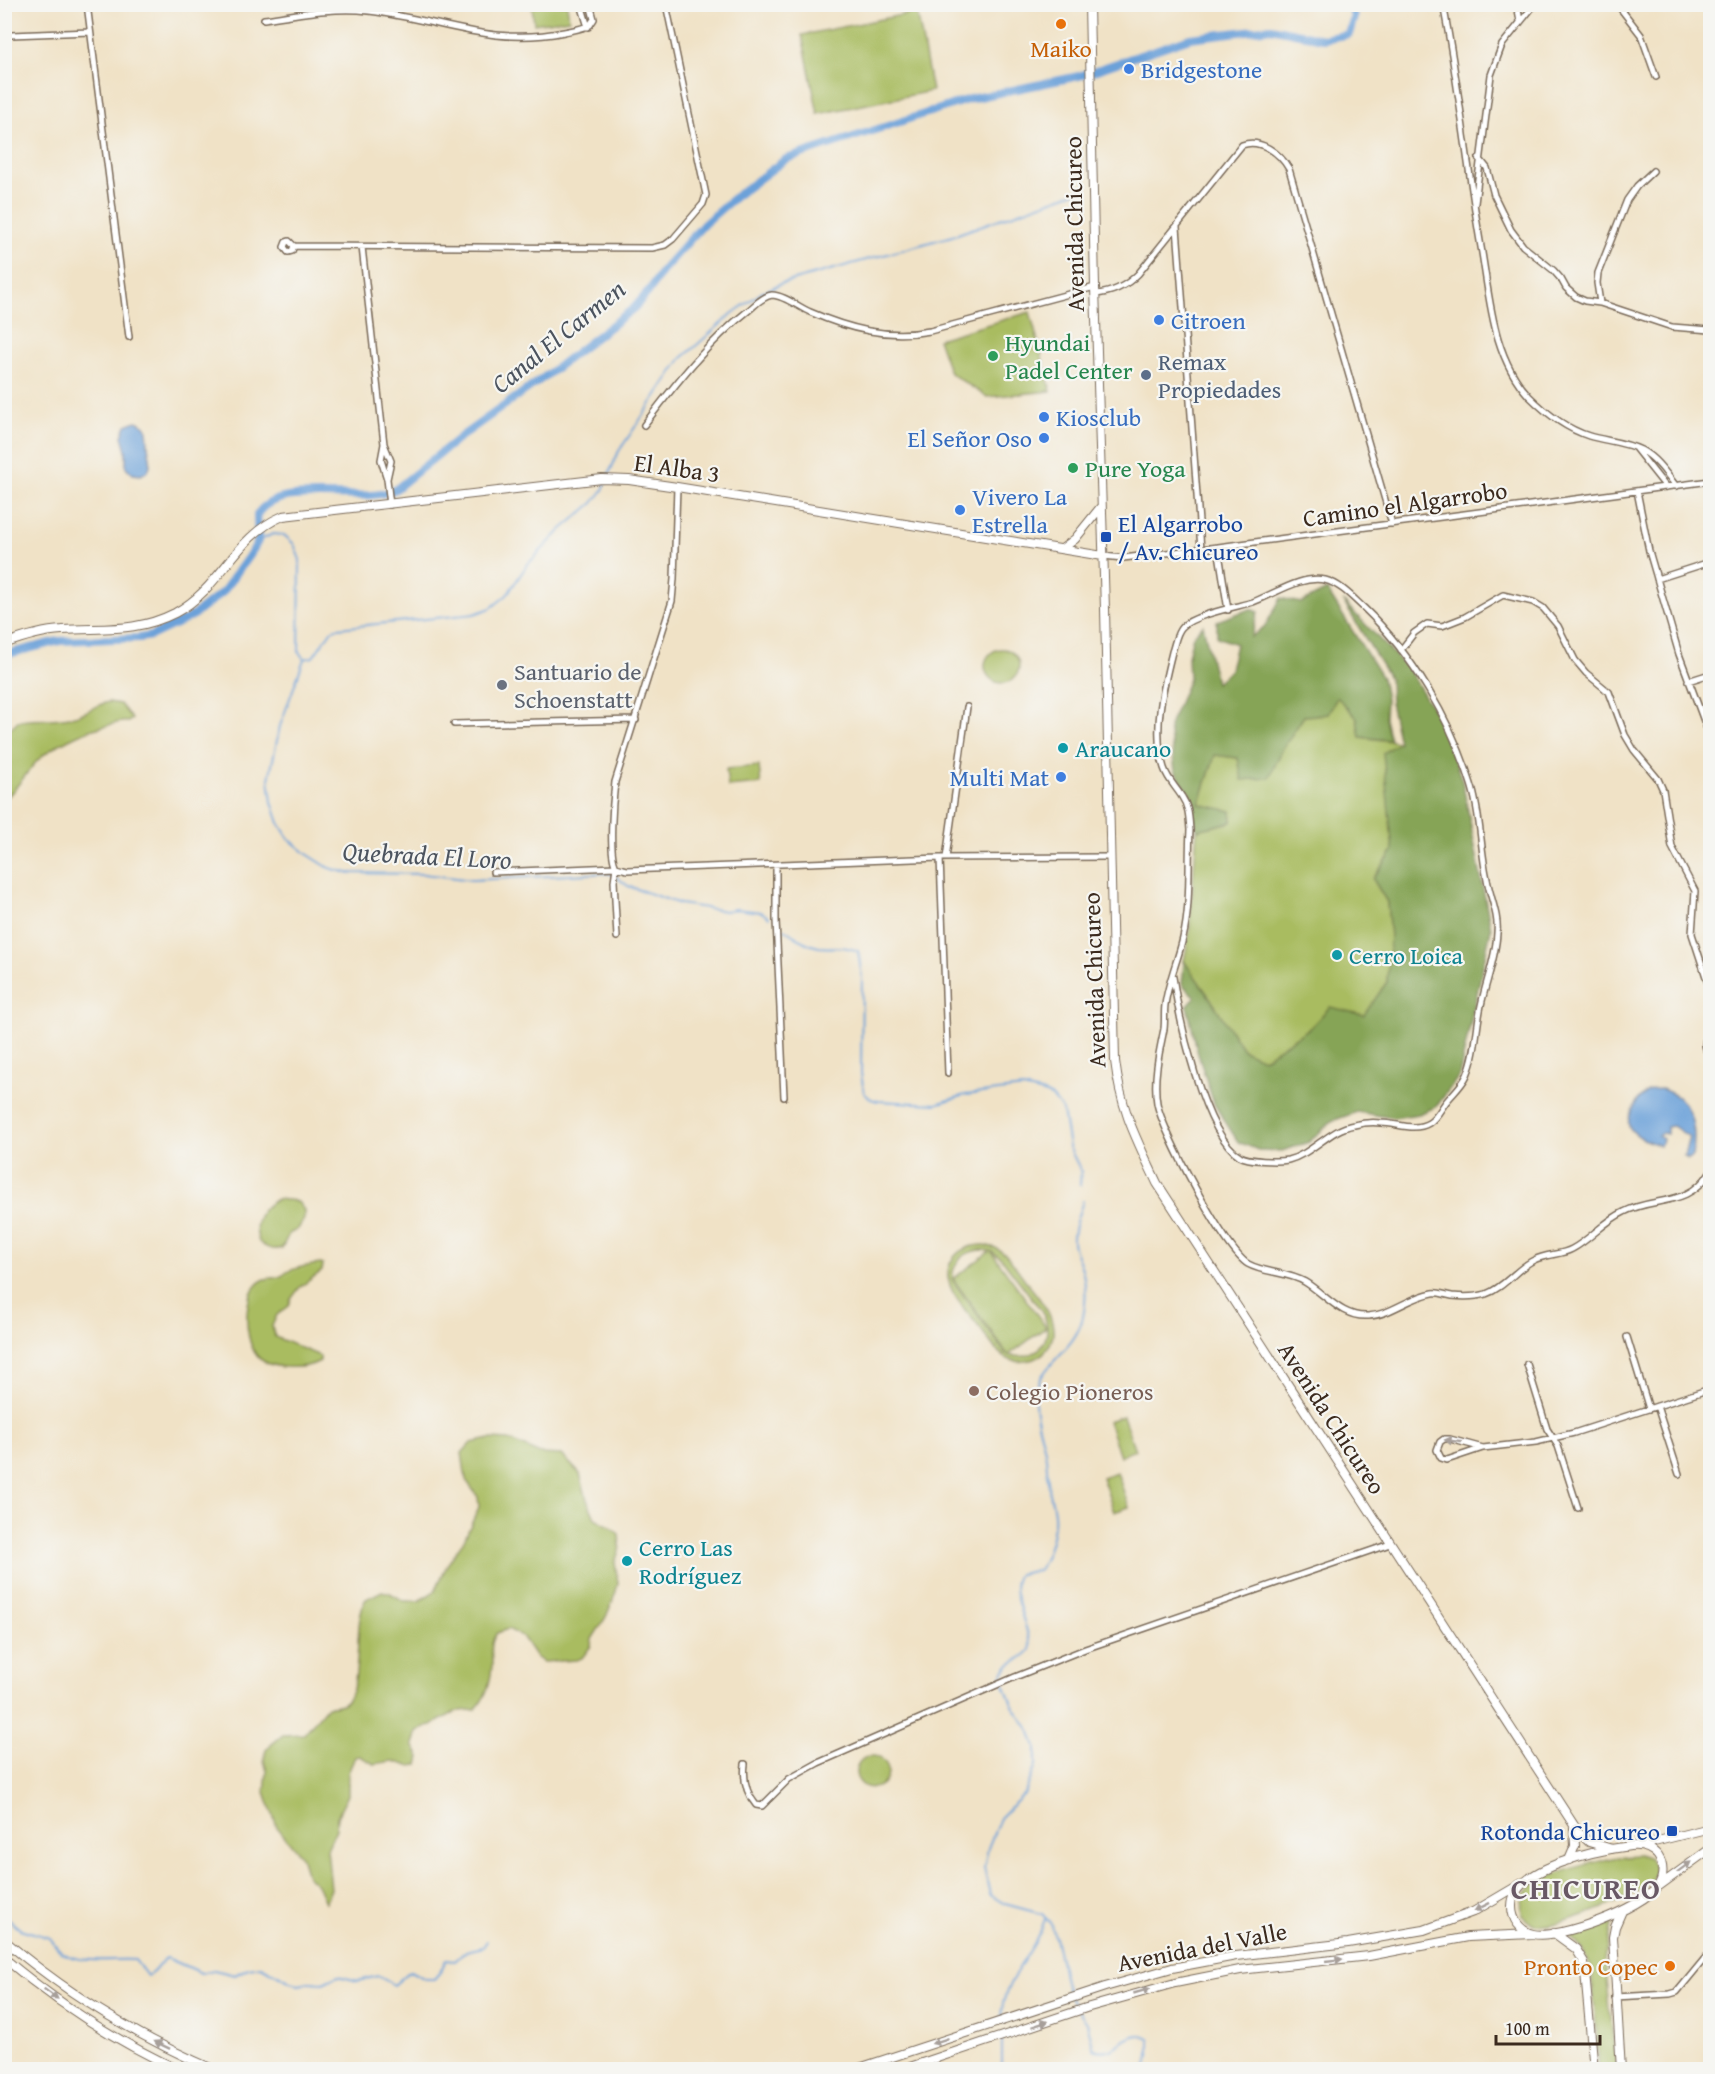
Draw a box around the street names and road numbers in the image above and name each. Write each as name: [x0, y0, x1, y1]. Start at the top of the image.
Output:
street label: Avenida Chicureo: [1055, 136, 1093, 312]
street label: El Alba 3: [632, 445, 722, 491]
street label: Camino el Algarrobo: [1301, 472, 1509, 536]
street label: Avenida Chicureo: [1073, 892, 1115, 1068]
street label: Avenida Chicureo: [1270, 1335, 1394, 1501]
street label: Avenida del Valle: [1114, 1913, 1290, 1981]

